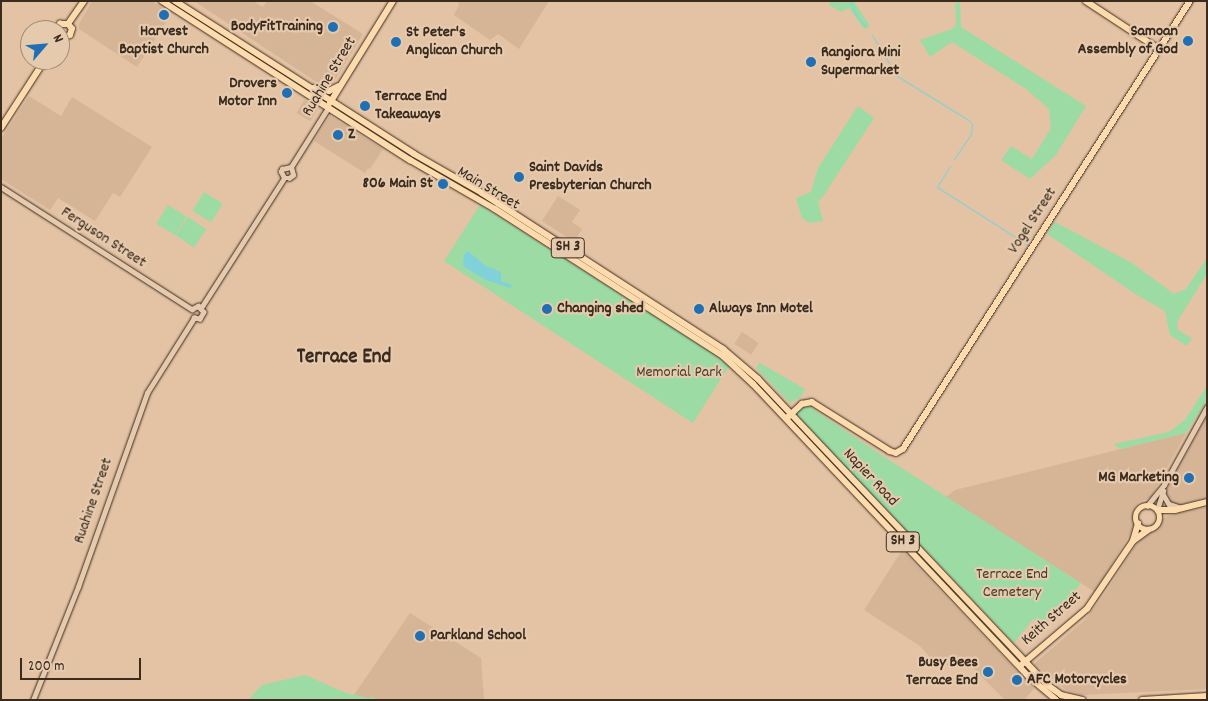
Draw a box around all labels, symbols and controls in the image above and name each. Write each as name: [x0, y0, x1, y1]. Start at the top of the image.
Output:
marker: Harvest Baptist Church: [158, 9, 170, 21]
place label: BodyFitTraining: [231, 17, 323, 37]
north arrow: [20, 20, 70, 70]
marker: BodyFitTraining: [327, 21, 339, 33]
place label: Harvest Baptist Church: [119, 22, 209, 60]
place label: Samoan Assembly of God: [1078, 22, 1178, 60]
place label: St Peter's Anglican Church: [406, 23, 503, 61]
text: N: [47, 31, 68, 46]
street label: Ruahine Street: [299, 34, 361, 120]
marker: Samoan Assembly of God: [1182, 35, 1194, 47]
marker: St Peter's Anglican Church: [390, 36, 402, 48]
place label: Rangiora Mini Supermarket: [821, 43, 900, 81]
marker: Rangiora Mini Supermarket: [805, 56, 817, 68]
place label: Drovers Motor Inn: [218, 74, 277, 112]
marker: Drovers Motor Inn: [281, 87, 293, 99]
place label: Terrace End Takeaways: [375, 87, 447, 125]
marker: Terrace End Takeaways: [359, 100, 371, 112]
place label: Z: [348, 125, 355, 145]
marker: Z: [332, 129, 344, 141]
place label: Saint Davids Presbyterian Church: [529, 158, 652, 196]
street label: Main Street: [453, 163, 523, 215]
marker: Saint Davids Presbyterian Church: [513, 171, 525, 183]
place label: 806 Main St: [363, 174, 433, 194]
marker: 806 Main St: [437, 178, 449, 190]
street label: Vogel Street: [1004, 184, 1062, 258]
street label: Ferguson Street: [57, 203, 149, 273]
road number: SH 3: [550, 236, 586, 260]
place label: Changing shed: [557, 299, 644, 319]
place label: Always Inn Motel: [709, 299, 813, 319]
marker: Changing shed: [541, 303, 553, 315]
marker: Always Inn Motel: [693, 303, 705, 315]
district label: Terrace End: [297, 345, 391, 371]
park label: Memorial Park: [636, 363, 722, 383]
street label: Napier Road: [838, 445, 902, 511]
street label: Ruahine Street: [70, 456, 118, 546]
place label: MG Marketing: [1098, 468, 1179, 488]
marker: MG Marketing: [1183, 472, 1195, 484]
road number: SH 3: [886, 530, 920, 554]
park label: Terrace End Cemetery: [976, 565, 1048, 603]
street label: Keith Street: [1018, 588, 1086, 650]
place label: Parkland School: [430, 626, 526, 646]
marker: Parkland School: [414, 630, 426, 642]
scale bar: [22, 648, 144, 680]
place label: Busy Bees Terrace End: [906, 653, 978, 691]
text: 200 m: [28, 656, 65, 678]
marker: Busy Bees Terrace End: [982, 666, 994, 678]
place label: AFC Motorcycles: [1027, 670, 1127, 690]
marker: AFC Motorcycles: [1011, 674, 1023, 686]

